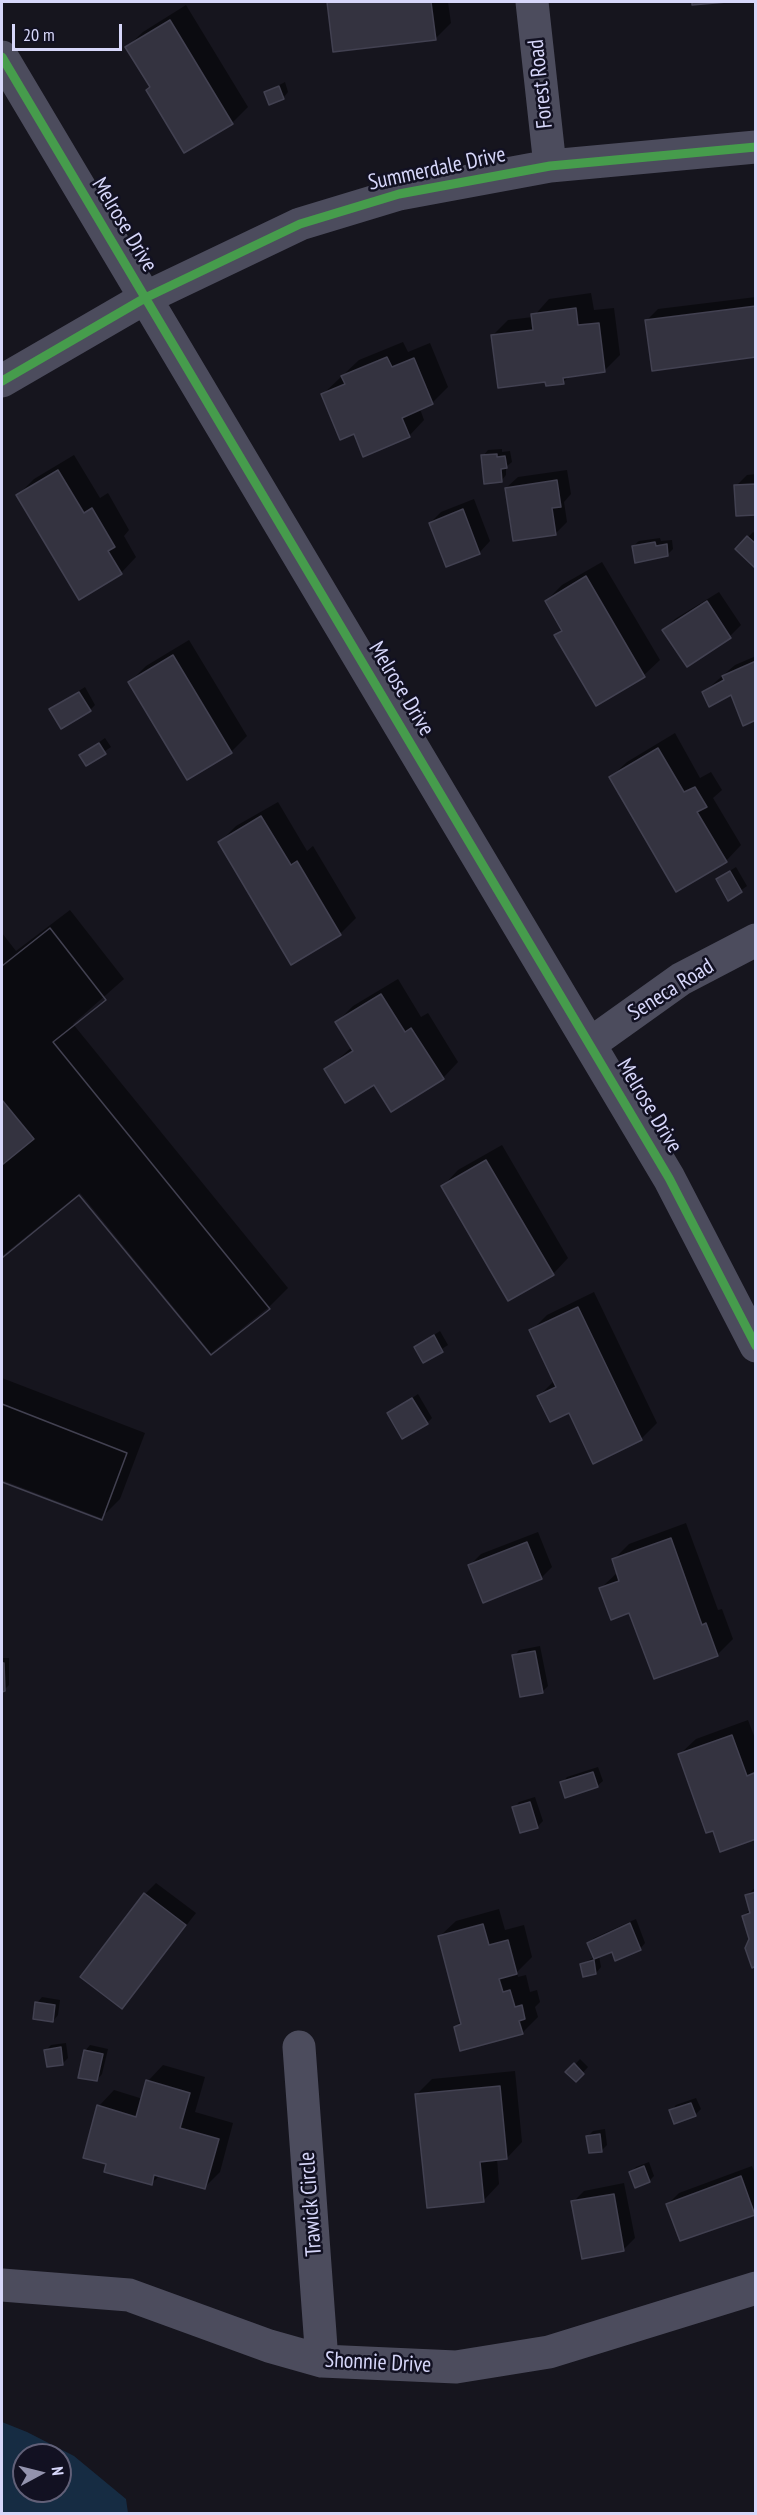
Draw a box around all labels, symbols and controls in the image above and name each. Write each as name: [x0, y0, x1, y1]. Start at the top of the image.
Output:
scale bar: [15, 12, 124, 50]
text: 20 m: [23, 23, 55, 46]
street label: Forest Road: [523, 38, 559, 130]
street label: Summerdale Drive: [366, 142, 508, 196]
street label: Melrose Drive: [86, 173, 162, 277]
street label: Melrose Drive: [363, 637, 439, 741]
street label: Seneca Road: [623, 953, 719, 1027]
street label: Melrose Drive: [611, 1054, 687, 1158]
street label: Trawick Circle: [294, 2151, 328, 2257]
street label: Shonnie Drive: [324, 2347, 432, 2379]
north arrow: [12, 2443, 72, 2503]
text: N: [47, 2466, 68, 2477]

